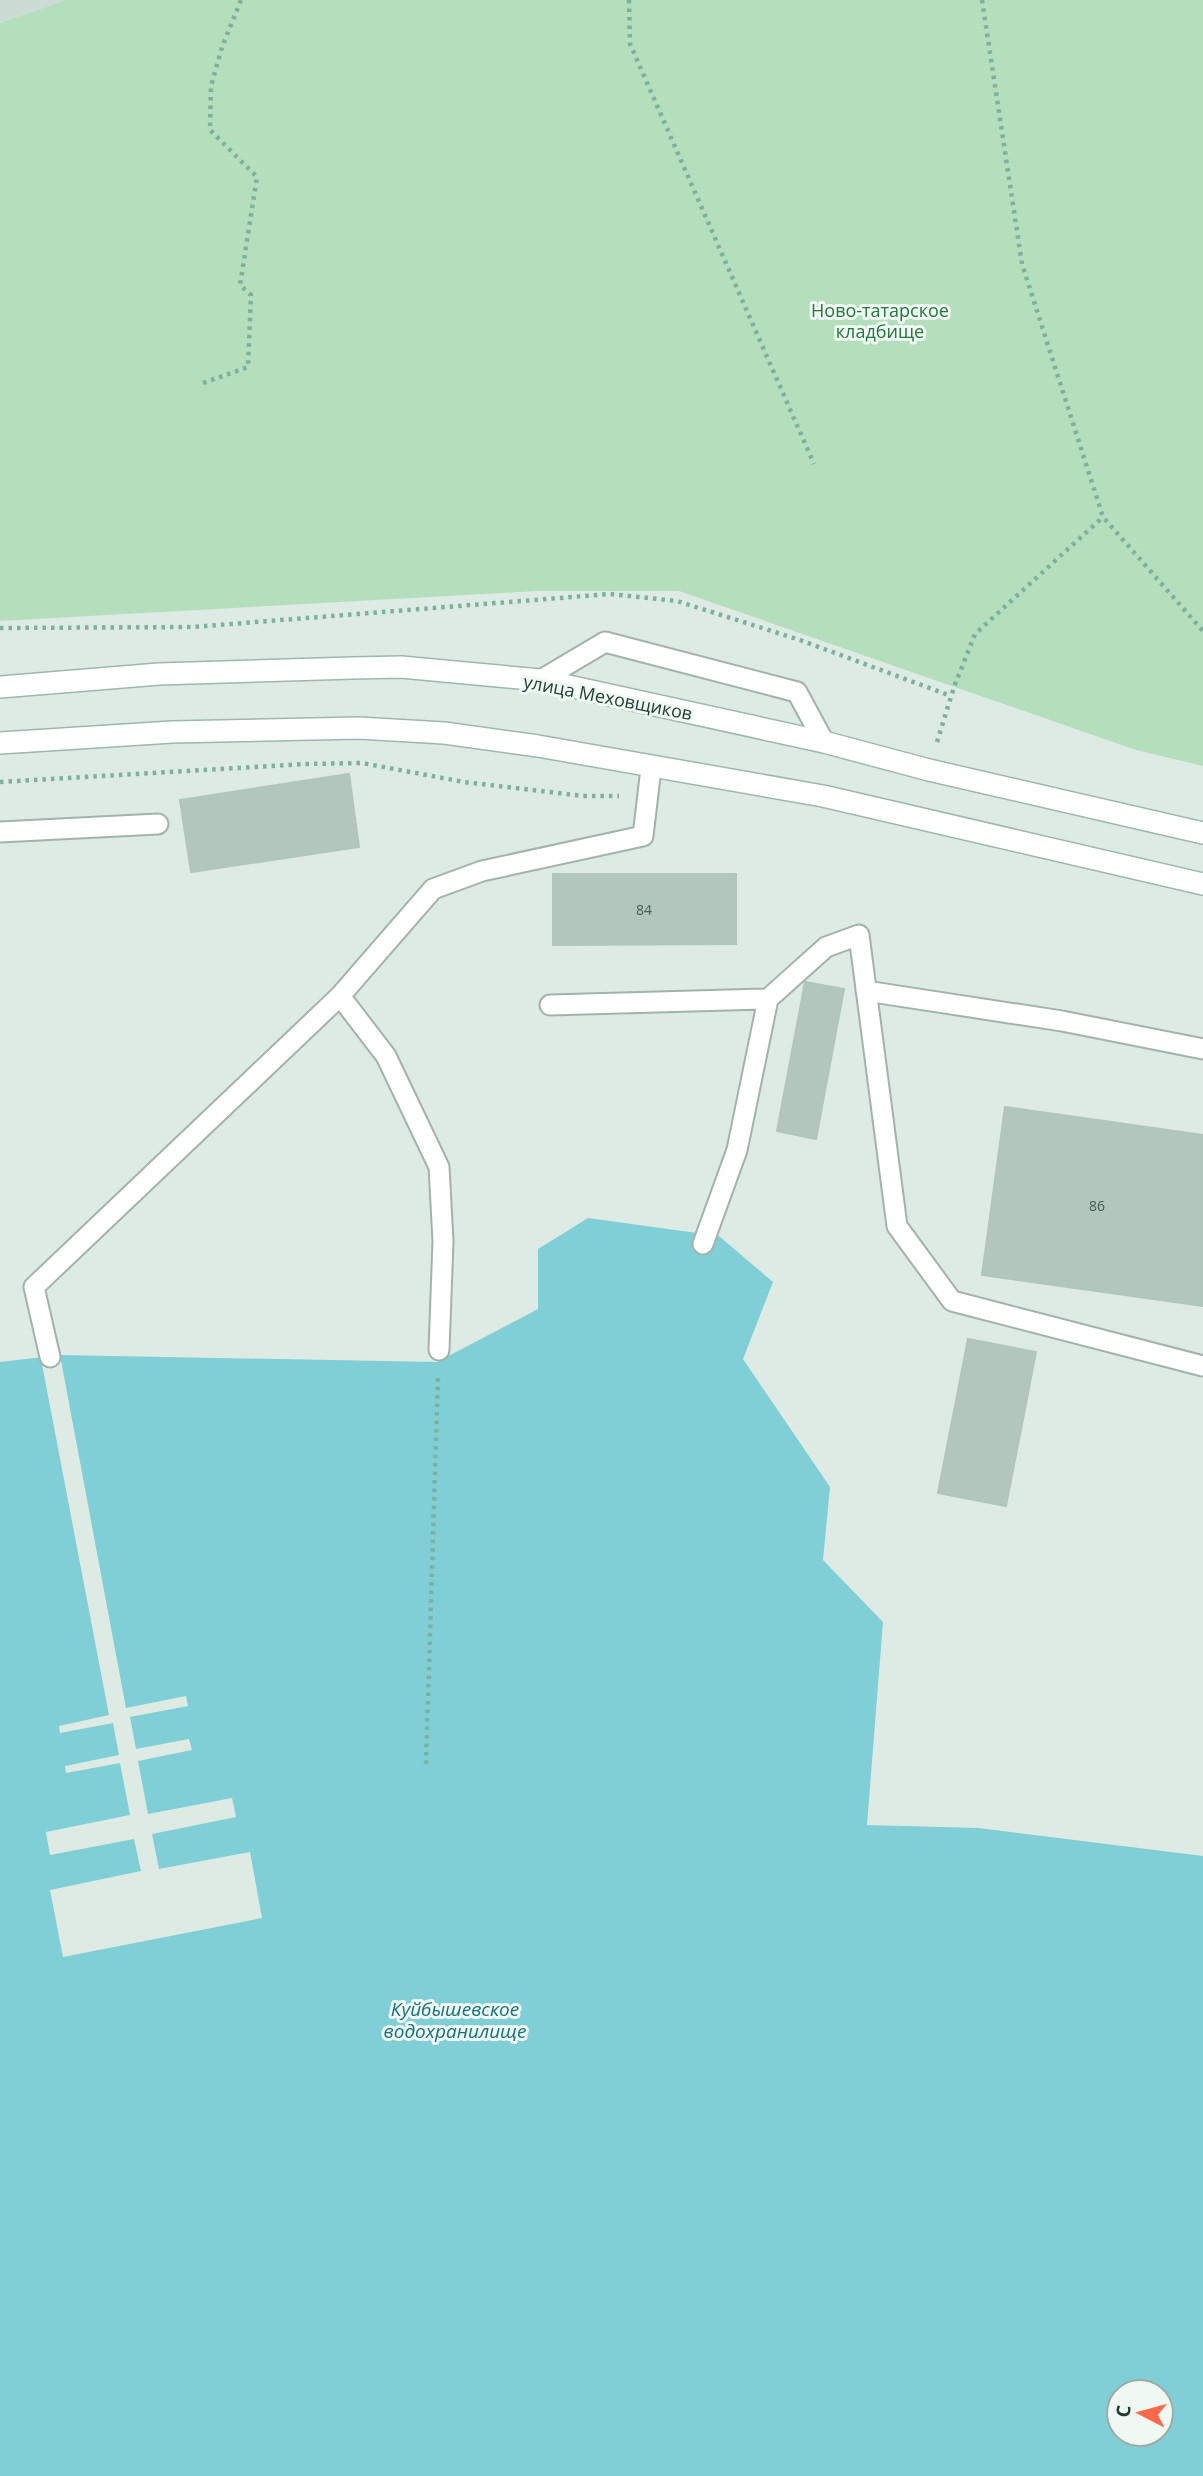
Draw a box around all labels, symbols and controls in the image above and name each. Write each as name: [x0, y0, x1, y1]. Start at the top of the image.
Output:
park label: Ново-татарское кладбище: [811, 298, 949, 343]
street label: улица Меховщиков: [521, 669, 695, 725]
house number: 84: [636, 900, 652, 919]
house number: 86: [1089, 1196, 1105, 1215]
water label: Куйбышевское водохранилище: [384, 1996, 526, 2044]
north arrow: [1105, 2378, 1175, 2448]
text: С: [1110, 2404, 1137, 2419]

